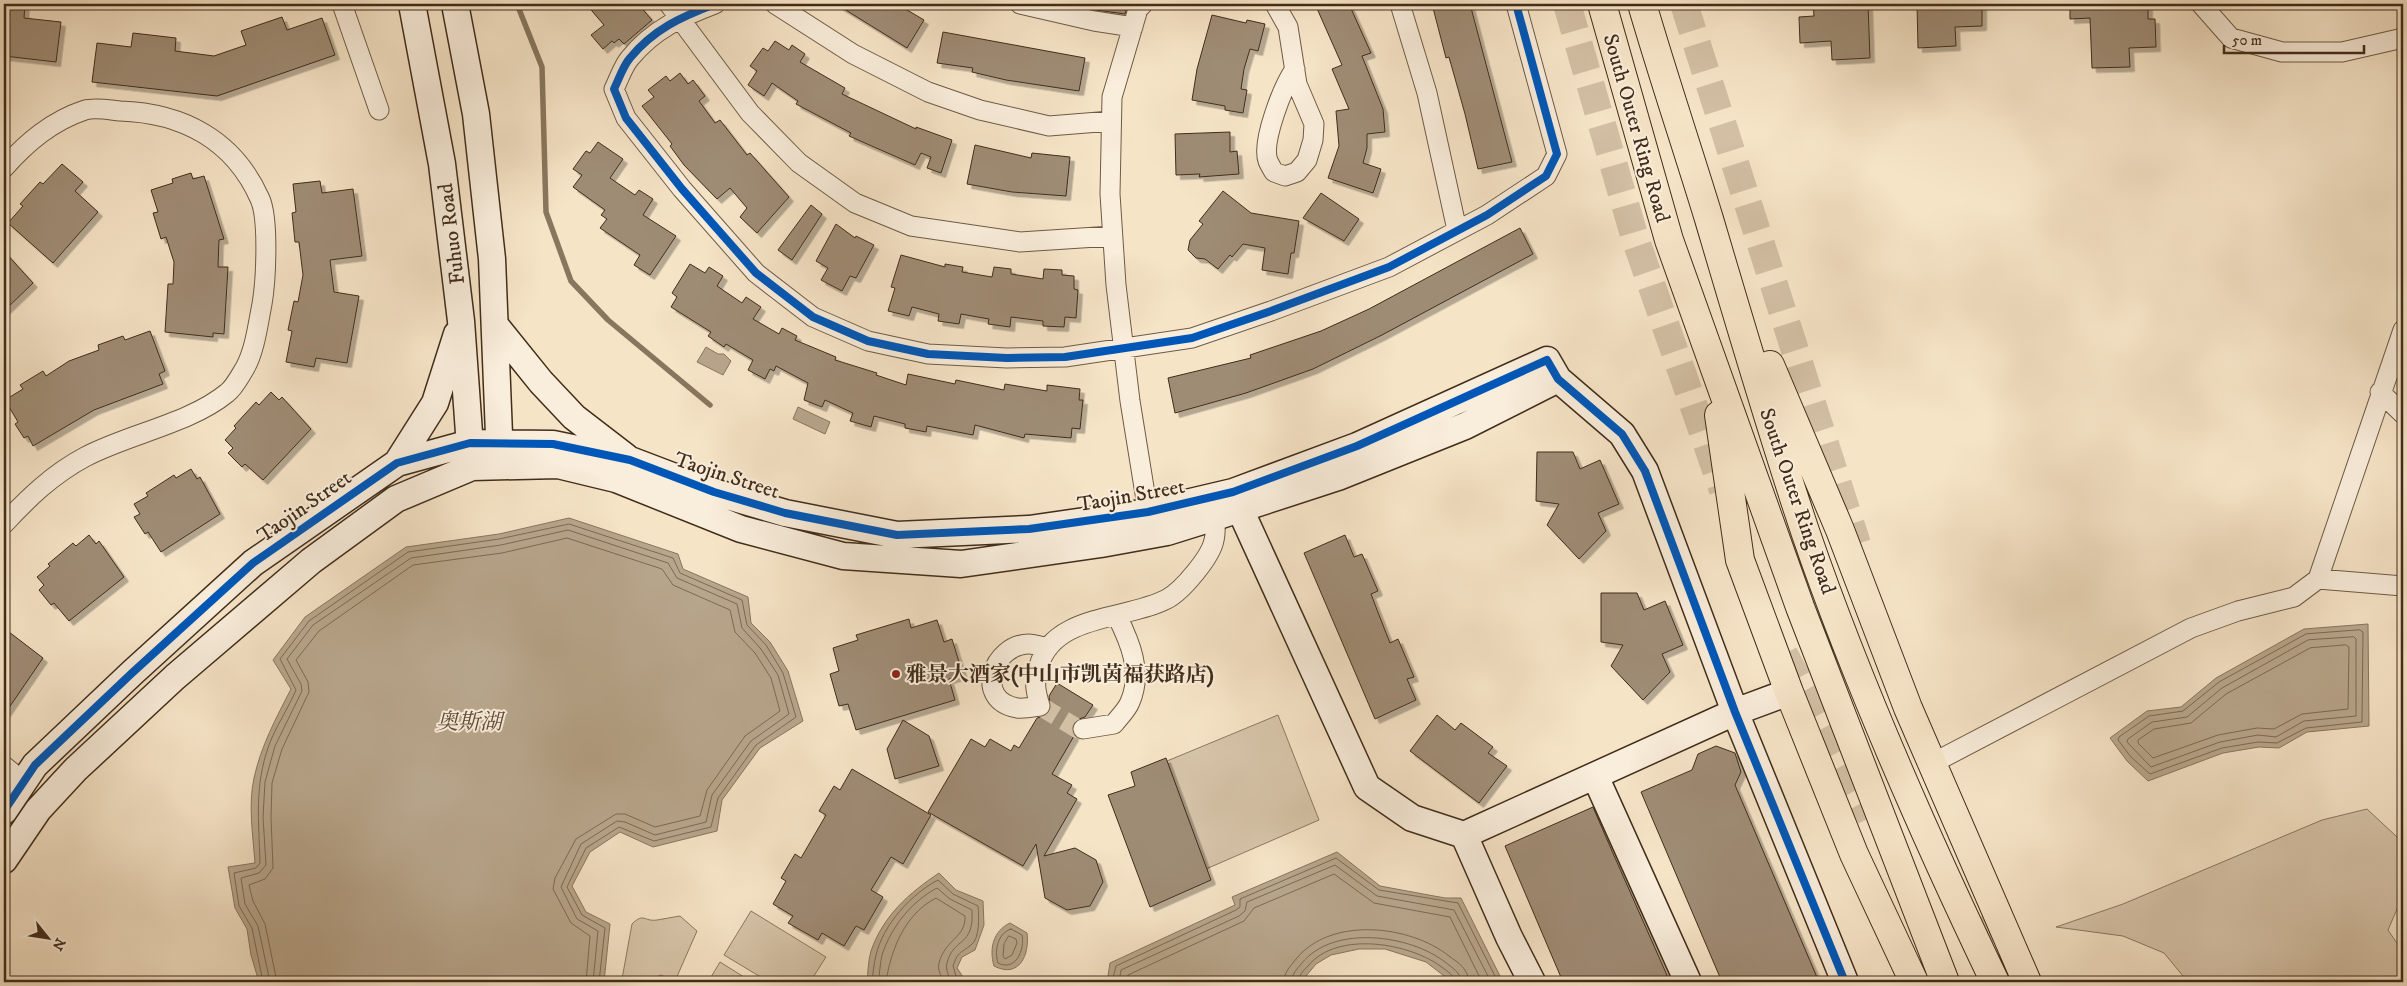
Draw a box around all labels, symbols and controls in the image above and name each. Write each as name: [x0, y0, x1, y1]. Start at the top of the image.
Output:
scale bar: [2224, 22, 2364, 54]
street label: South Outer Ring Road: [1597, 31, 1676, 226]
text: 50 m: [2232, 31, 2262, 50]
street label: Fuhuo Road: [433, 181, 471, 286]
street label: South Outer Ring Road: [1753, 405, 1841, 598]
street label: Taojin Street: [671, 447, 783, 505]
street label: Taojin Street: [253, 465, 357, 549]
street label: Taojin Street: [1075, 474, 1187, 518]
place label: 雅景大酒家(中山市凯茵福获路店): [906, 662, 1214, 688]
marker: 雅景大酒家(中山市凯茵福获路店): [890, 668, 902, 680]
water label: 奥斯湖: [436, 709, 506, 736]
north arrow: [22, 914, 72, 964]
text: N: [47, 935, 69, 954]

